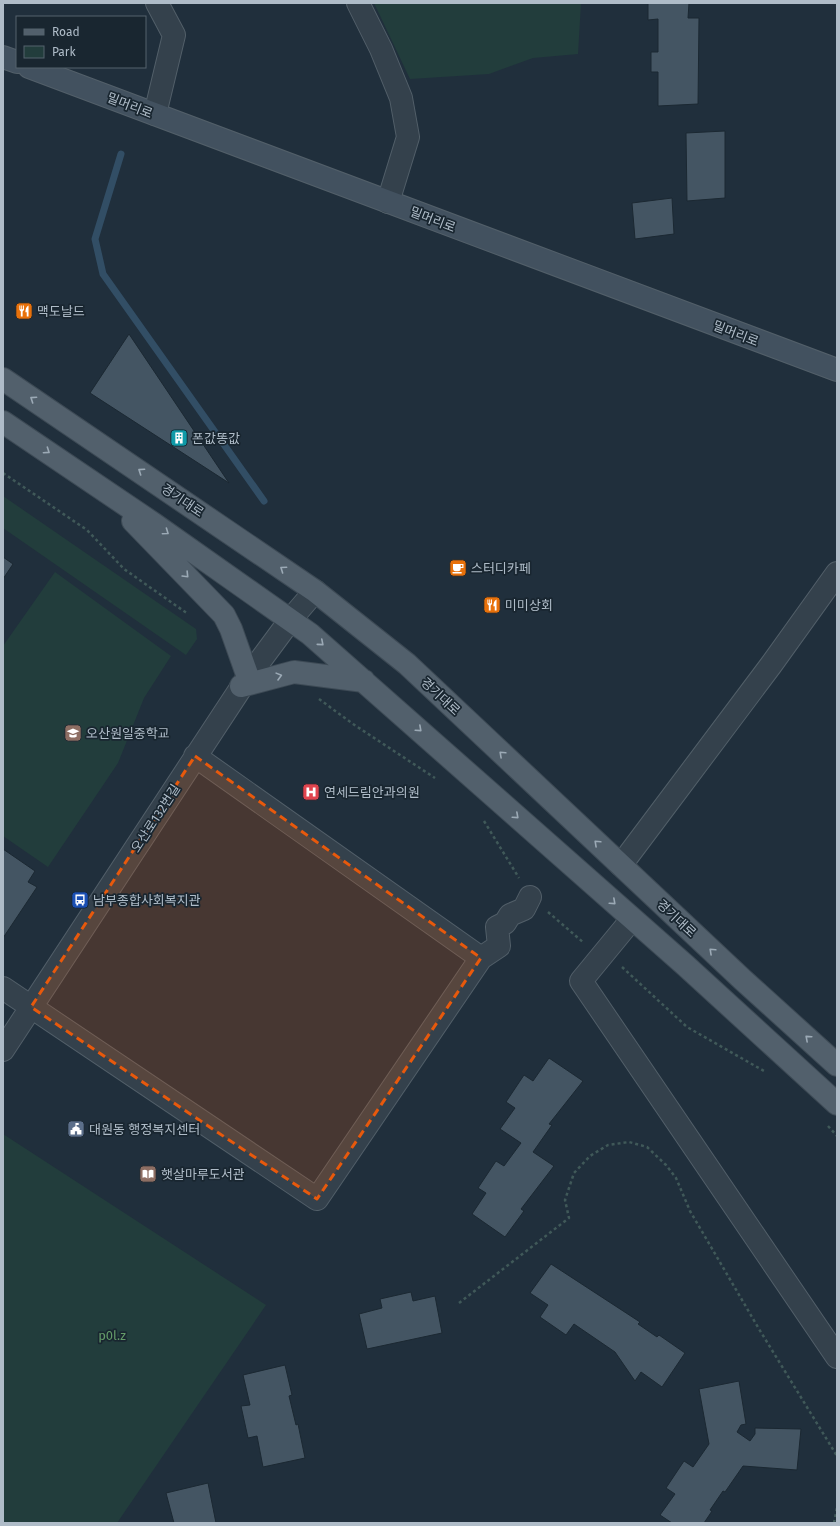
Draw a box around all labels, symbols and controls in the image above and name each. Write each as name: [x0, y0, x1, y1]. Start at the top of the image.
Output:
legend: [16, 16, 146, 68]
text: Road: [52, 25, 80, 39]
text: Park: [52, 45, 76, 59]
street label: 밀머리로: [105, 90, 155, 121]
street label: 밀머리로: [408, 204, 458, 235]
restaurant icon: 맥도날드: [14, 301, 34, 321]
place label: 맥도날드: [37, 304, 85, 319]
street label: 밀머리로: [711, 318, 761, 349]
one-way arrow: [30, 396, 37, 404]
building icon: 폰값똥값: [169, 428, 189, 448]
place label: 폰값똥값: [192, 431, 240, 446]
one-way arrow: [43, 446, 50, 454]
one-way arrow: [138, 469, 145, 476]
street label: 경기대로: [159, 481, 207, 520]
one-way arrow: [162, 527, 169, 535]
cafe icon: 스터디카페: [448, 558, 468, 578]
place label: 스터디카페: [471, 561, 531, 576]
one-way arrow: [280, 567, 287, 574]
one-way arrow: [182, 570, 189, 578]
restaurant icon: 미미상회: [482, 595, 502, 615]
place label: 미미상회: [505, 598, 553, 613]
one-way arrow: [317, 639, 324, 646]
one-way arrow: [275, 672, 282, 681]
street label: 경기대로: [418, 675, 463, 718]
school or university icon: 오산원일중학교: [63, 723, 83, 743]
one-way arrow: [414, 725, 422, 732]
place label: 오산원일중학교: [86, 726, 170, 741]
one-way arrow: [499, 751, 507, 758]
street label: 오산로132번길: [128, 781, 183, 855]
hospital icon: 연세드림안과의원: [301, 782, 321, 802]
place label: 연세드림안과의원: [324, 785, 420, 800]
one-way arrow: [511, 811, 519, 818]
one-way arrow: [594, 840, 602, 847]
bus stop icon: 남부종합사회복지관: [70, 890, 90, 910]
place label: 남부종합사회복지관: [93, 893, 201, 908]
one-way arrow: [609, 897, 616, 904]
street label: 경기대로: [654, 897, 699, 940]
one-way arrow: [709, 948, 717, 955]
one-way arrow: [805, 1036, 813, 1043]
public building icon: 대원동 행정복지센터: [66, 1119, 86, 1139]
place label: 대원동 행정복지센터: [89, 1122, 200, 1137]
library icon: 햇살마루도서관: [138, 1164, 158, 1184]
place label: 햇살마루도서관: [161, 1167, 245, 1182]
park label: p0l.z: [98, 1328, 126, 1343]

